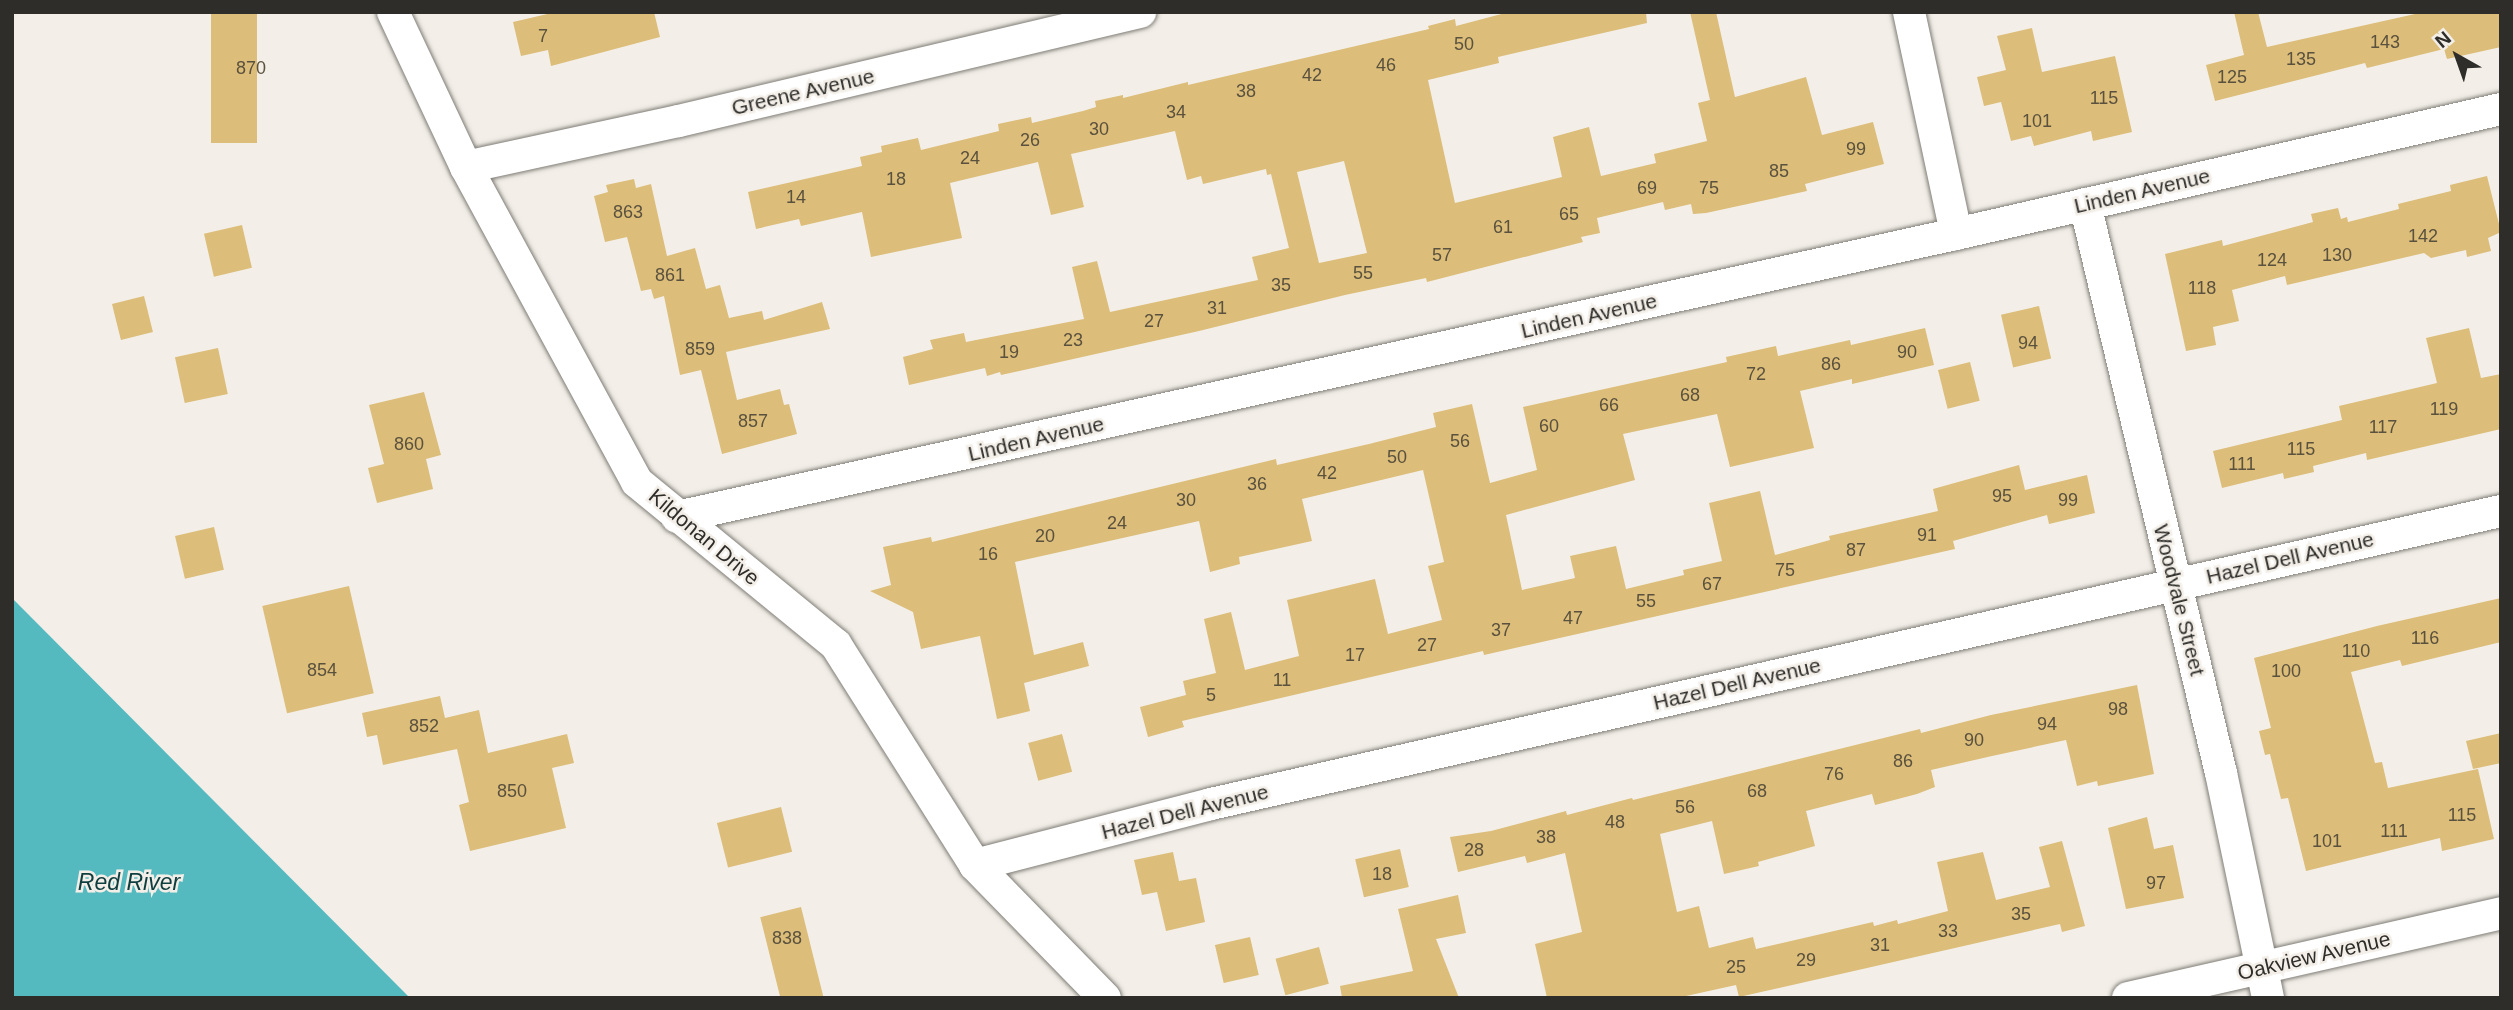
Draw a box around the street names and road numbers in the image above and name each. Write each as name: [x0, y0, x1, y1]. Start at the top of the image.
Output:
street label: Greene Avenue: [729, 63, 877, 121]
street label: Linden Avenue: [2071, 163, 2213, 219]
street label: Linden Avenue: [1518, 288, 1660, 344]
street label: Linden Avenue: [965, 411, 1107, 467]
street label: Kildonan Drive: [644, 483, 764, 591]
street label: Woodvale Street: [2148, 522, 2210, 678]
street label: Hazel Dell Avenue: [2203, 526, 2377, 590]
street label: Hazel Dell Avenue: [1650, 652, 1824, 716]
street label: Hazel Dell Avenue: [1098, 779, 1272, 845]
street label: Oakview Avenue: [2235, 926, 2393, 986]

